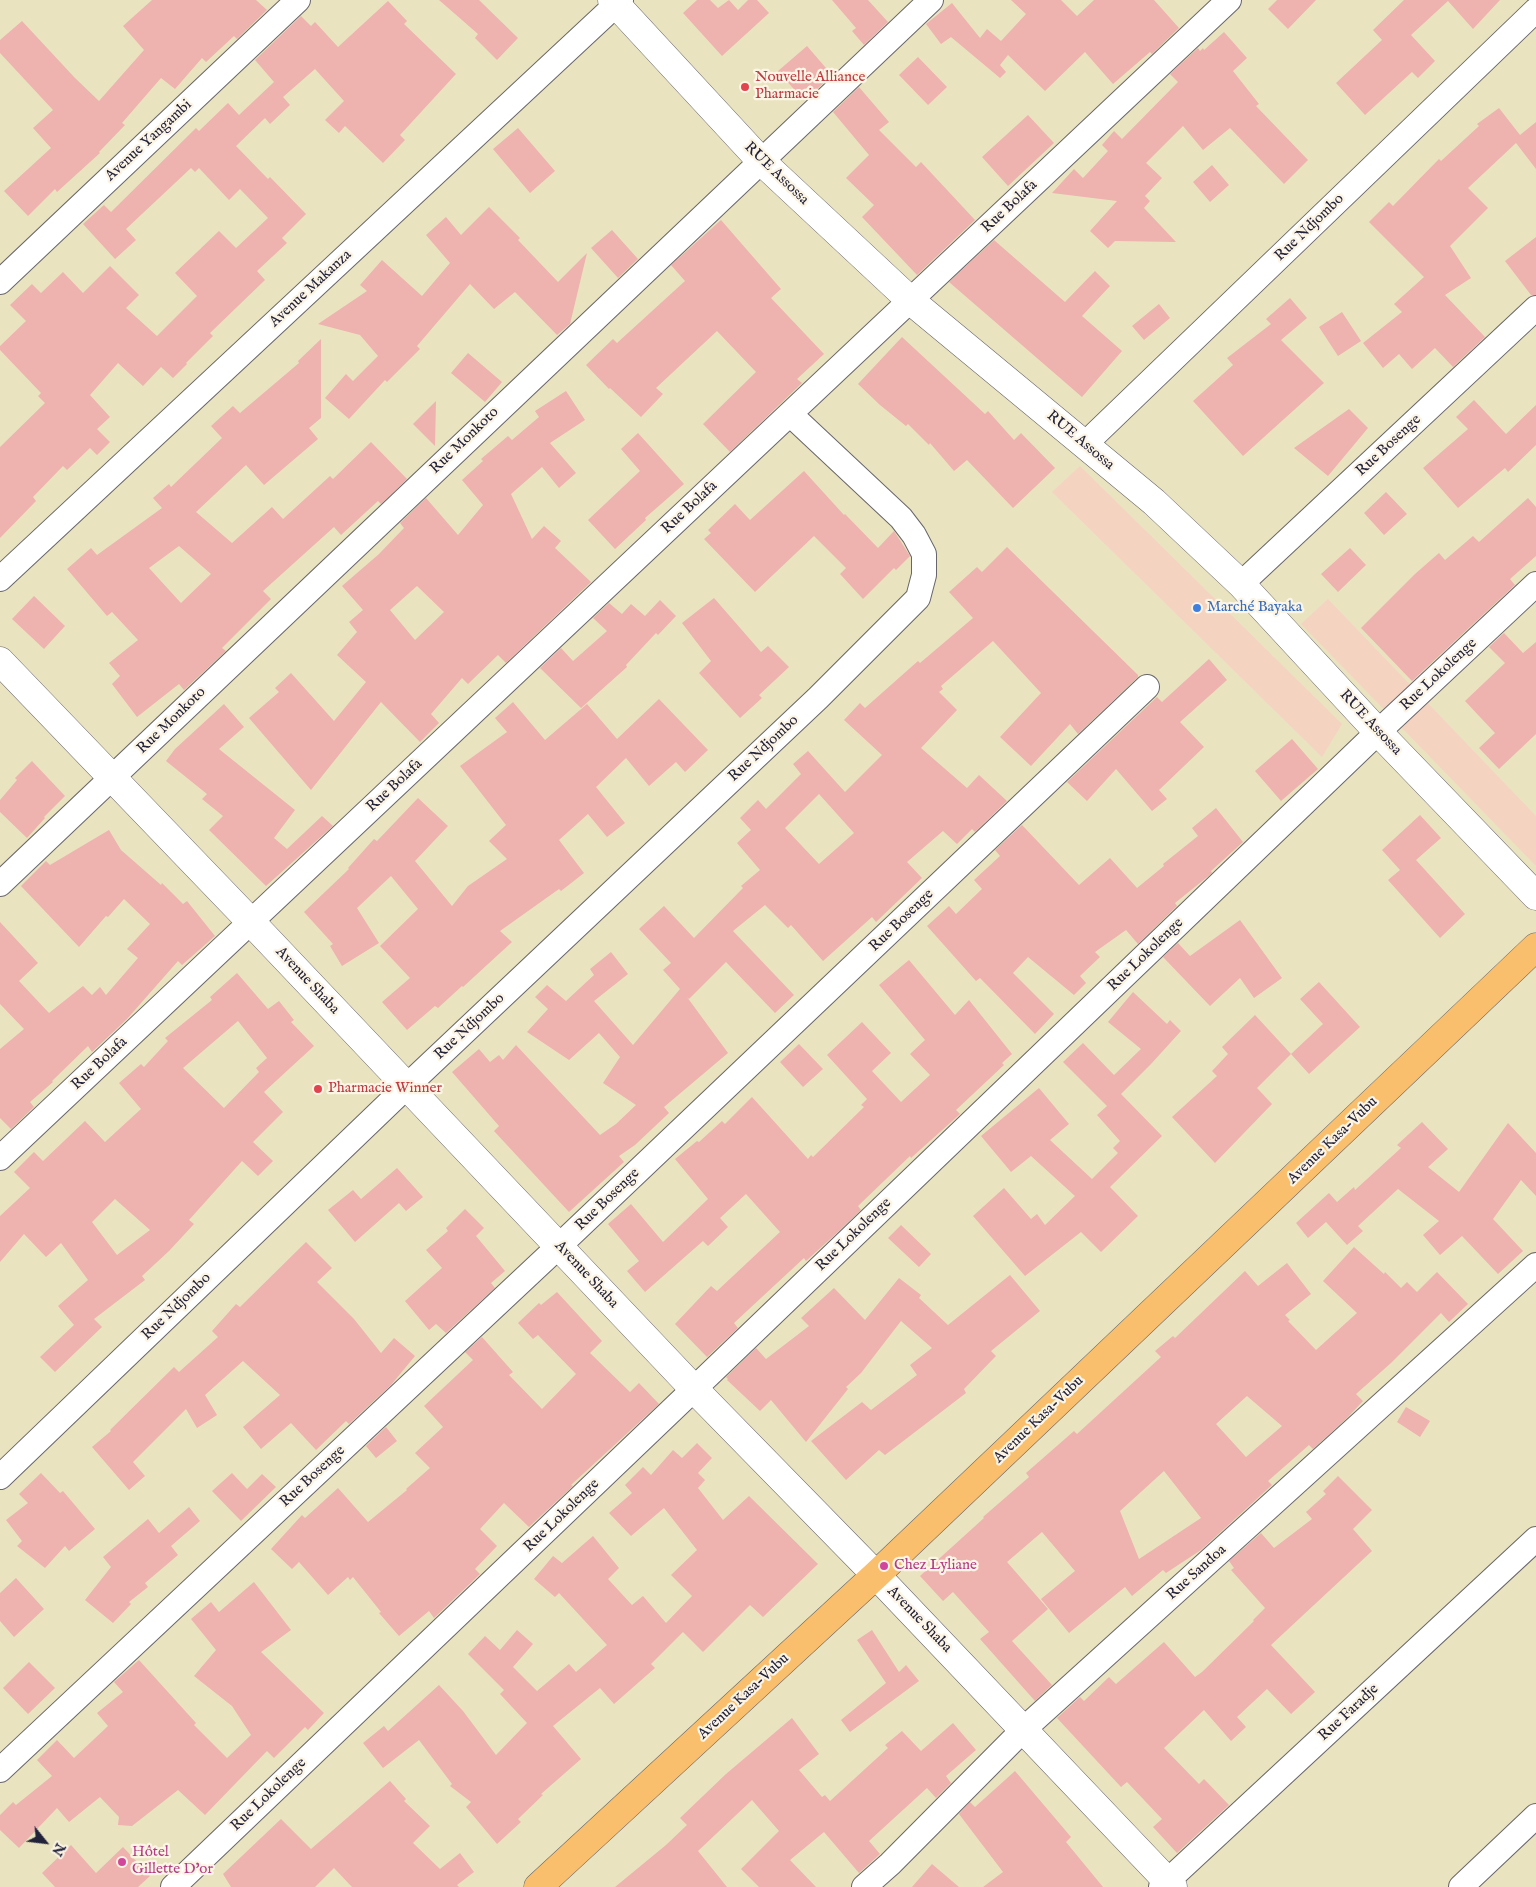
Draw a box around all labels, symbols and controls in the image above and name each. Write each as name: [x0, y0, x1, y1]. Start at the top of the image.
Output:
place label: Nouvelle Alliance Pharmacie: [755, 69, 865, 104]
marker: Nouvelle Alliance Pharmacie: [739, 81, 751, 93]
street label: Avenue Yangambi: [102, 96, 196, 186]
street label: RUE Assossa: [740, 139, 812, 209]
street label: Rue Bolafa: [978, 177, 1042, 237]
street label: Rue Ndjombo: [1272, 191, 1348, 265]
street label: Avenue Makanza: [266, 246, 356, 332]
street label: Rue Monkoto: [427, 404, 503, 478]
street label: RUE Assossa: [1042, 407, 1118, 475]
street label: Rue Bosenge: [1353, 411, 1425, 481]
street label: Rue Bolafa: [658, 478, 722, 538]
place label: Marché Bayaka: [1207, 599, 1302, 617]
marker: Marché Bayaka: [1191, 602, 1203, 614]
street label: Rue Lokolenge: [1397, 635, 1481, 715]
street label: Rue Monkoto: [134, 684, 210, 758]
street label: RUE Assossa: [1335, 687, 1405, 759]
street label: Rue Ndjombo: [725, 712, 803, 786]
street label: Rue Bolafa: [363, 756, 427, 816]
street label: Rue Bosenge: [866, 886, 938, 956]
street label: Rue Lokolenge: [1105, 915, 1187, 995]
street label: Avenue Shaba: [271, 943, 343, 1019]
street label: Rue Ndjombo: [431, 990, 509, 1064]
street label: Rue Bolafa: [68, 1034, 132, 1094]
place label: Pharmacie Winner: [328, 1080, 442, 1098]
marker: Pharmacie Winner: [312, 1083, 324, 1095]
street label: Avenue Kasa-Vubu: [1284, 1094, 1382, 1188]
street label: Rue Bosenge: [572, 1165, 644, 1235]
street label: Rue Lokolenge: [813, 1195, 895, 1275]
street label: Avenue Shaba: [550, 1237, 622, 1313]
street label: Rue Ndjombo: [139, 1270, 215, 1344]
street label: Avenue Kasa-Vubu: [990, 1373, 1088, 1467]
street label: Rue Bosenge: [277, 1442, 349, 1512]
street label: Rue Lokolenge: [521, 1476, 603, 1556]
street label: Rue Sandoa: [1163, 1542, 1231, 1604]
place label: Chez Lyliane: [894, 1557, 977, 1575]
marker: Chez Lyliane: [878, 1560, 890, 1572]
street label: Avenue Shaba: [883, 1583, 955, 1657]
street label: Avenue Kasa-Vubu: [695, 1650, 793, 1744]
street label: Rue Faradje: [1315, 1681, 1383, 1745]
street label: Rue Lokolenge: [228, 1755, 310, 1835]
north arrow: [20, 1817, 70, 1867]
text: N: [47, 1840, 69, 1859]
place label: Hôtel Gillette D'or: [132, 1844, 213, 1879]
marker: Hôtel Gillette D'or: [116, 1856, 128, 1868]

